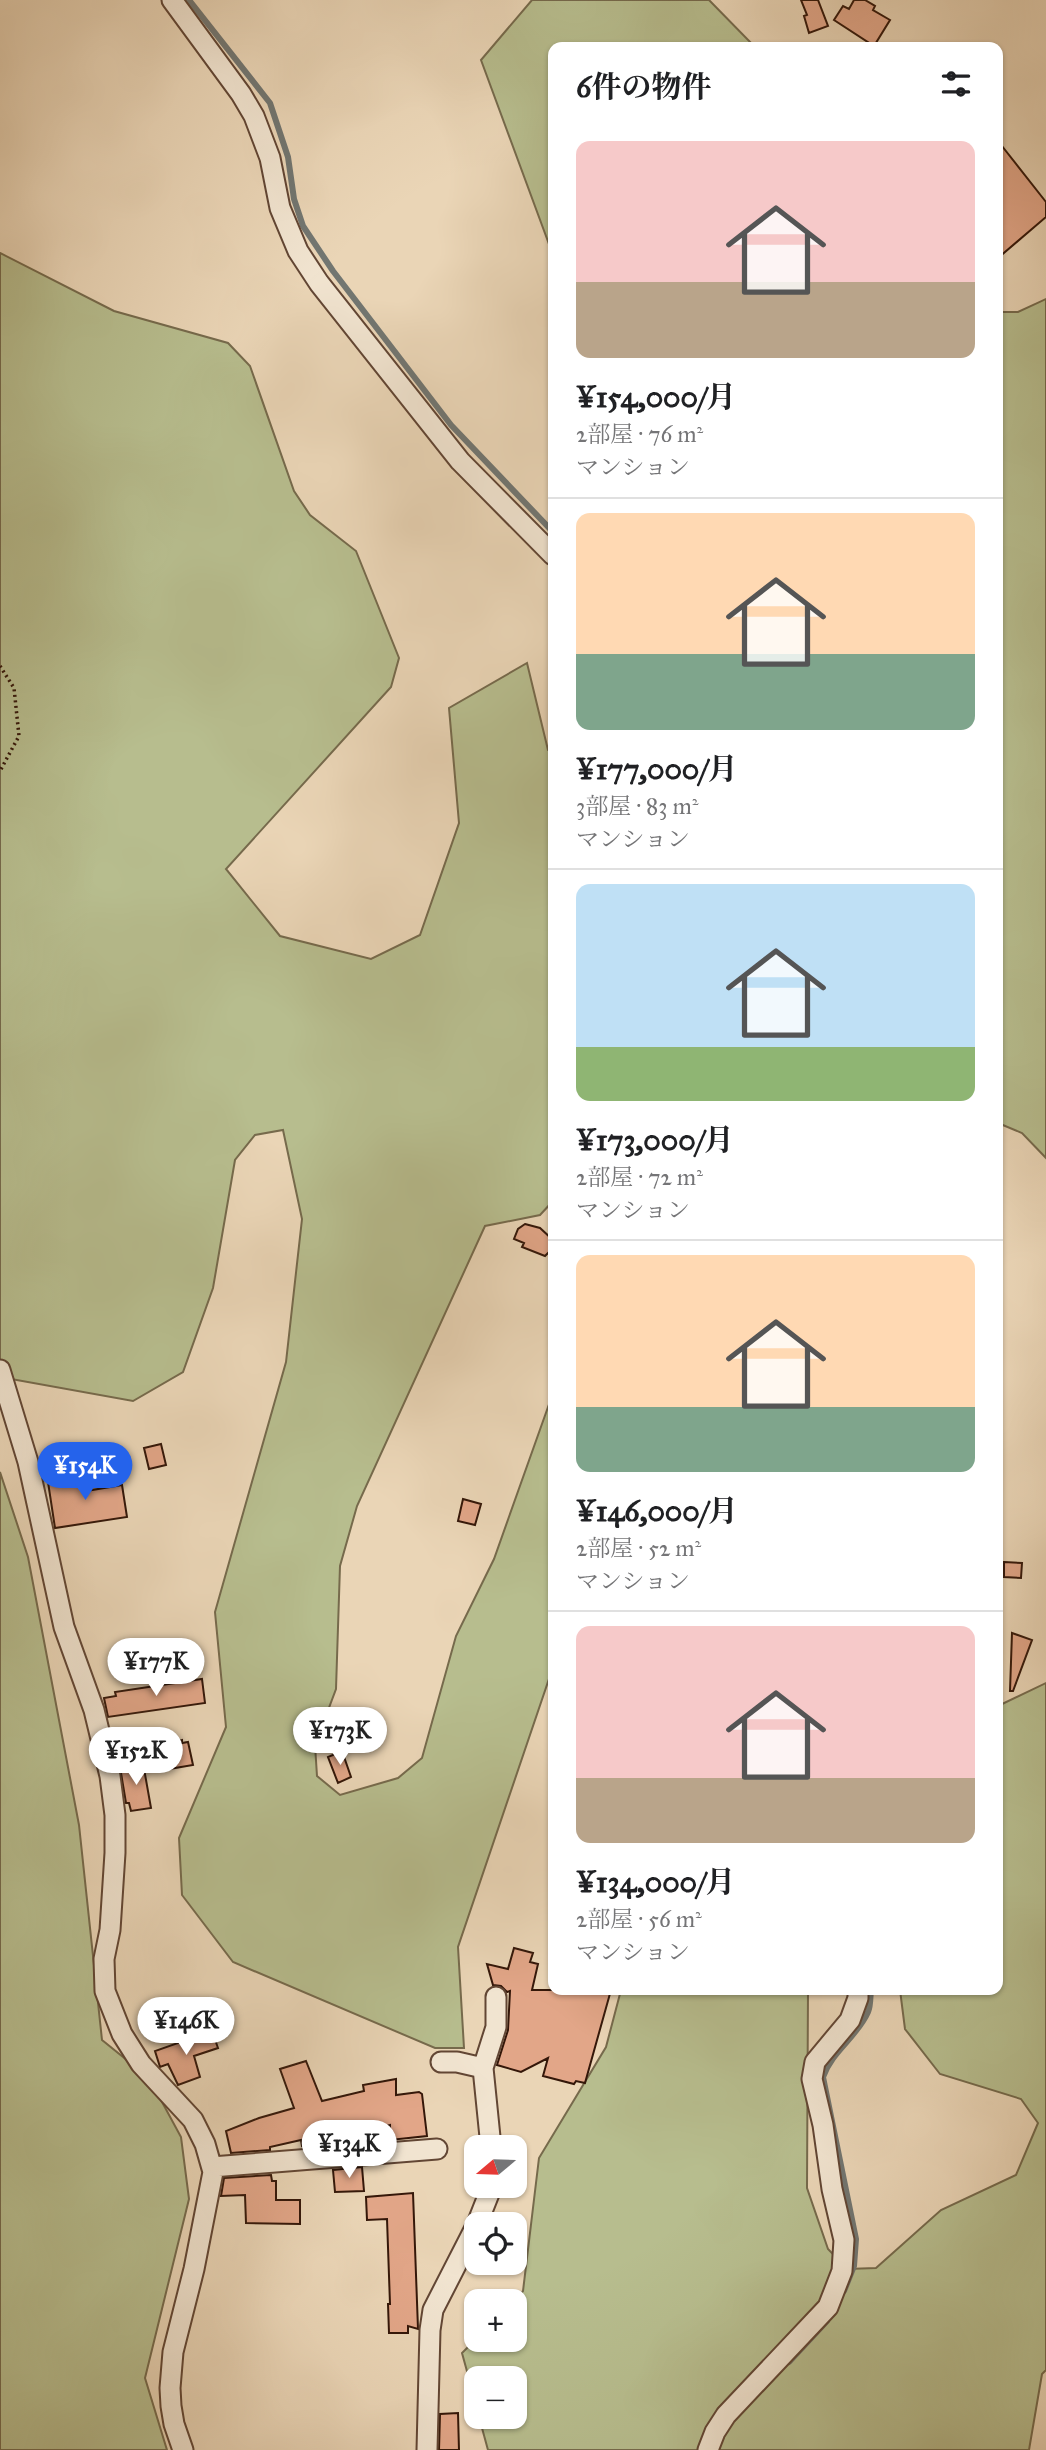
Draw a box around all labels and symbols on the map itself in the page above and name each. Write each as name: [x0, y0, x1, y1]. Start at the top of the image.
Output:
pin: ¥154K: [36, 1442, 134, 1502]
pin: ¥177K: [107, 1638, 205, 1698]
pin: ¥173K: [291, 1708, 389, 1767]
pin: ¥152K: [87, 1728, 185, 1787]
pin: ¥146K: [137, 1997, 235, 2057]
pin: ¥134K: [300, 2120, 398, 2180]
north arrow: [464, 2135, 527, 2198]

